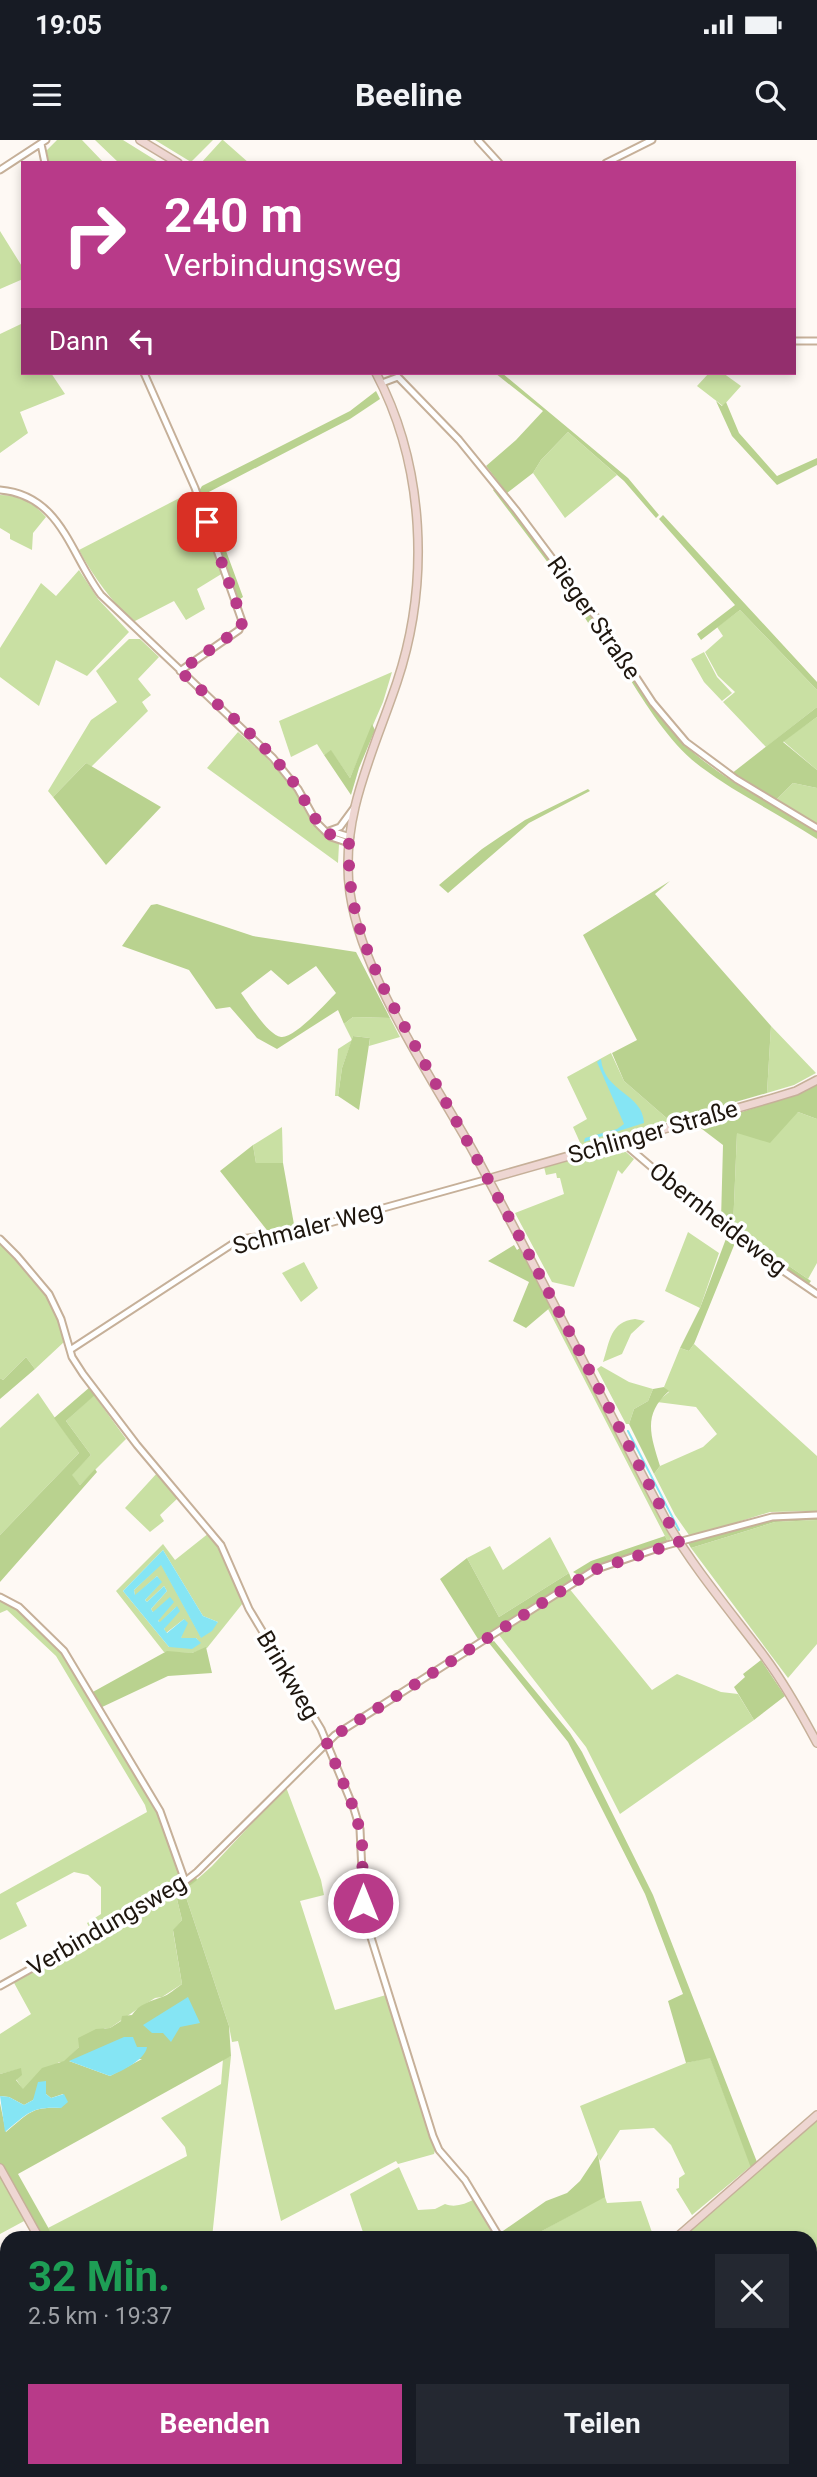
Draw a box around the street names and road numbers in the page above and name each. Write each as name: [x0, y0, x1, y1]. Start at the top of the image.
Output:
street label: Rieger Straße: [541, 551, 647, 685]
street label: Schlinger Straße: [565, 1094, 741, 1170]
street label: Obernheideweg: [644, 1157, 792, 1281]
street label: Schmaler Weg: [230, 1196, 386, 1260]
street label: Brinkweg: [251, 1626, 325, 1724]
street label: Verbindungsweg: [23, 1868, 191, 1982]

